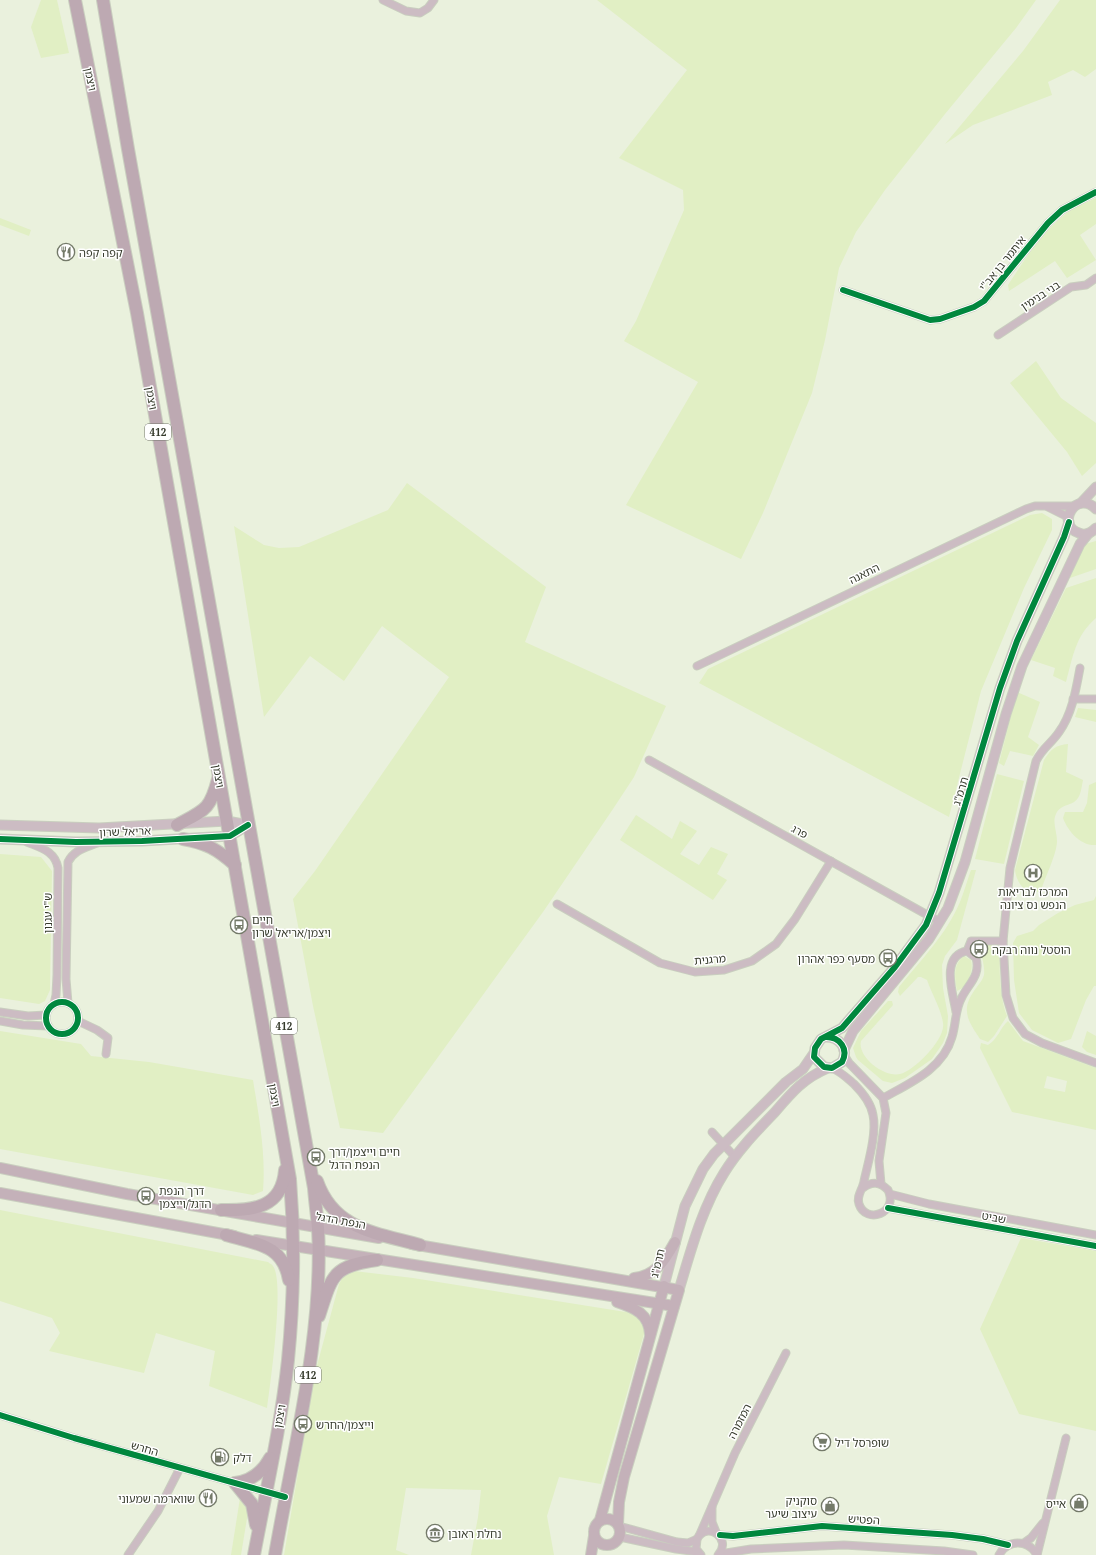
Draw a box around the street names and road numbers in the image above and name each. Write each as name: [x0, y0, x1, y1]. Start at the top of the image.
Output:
street label: ויצמן: [81, 66, 101, 92]
street label: איתמר בן אב"י: [975, 232, 1029, 294]
street label: בני בנימין: [1017, 277, 1063, 313]
street label: ויצמן: [143, 385, 161, 411]
road number: 412: [145, 424, 171, 440]
street label: התאנה: [846, 559, 882, 587]
street label: ויצמן: [210, 763, 228, 789]
street label: תרמ"ג: [949, 775, 971, 807]
street label: פרג: [789, 820, 811, 842]
street label: אריאל שרון: [99, 823, 151, 839]
street label: ש"י עגנון: [40, 893, 55, 933]
street label: מרגנית: [694, 950, 726, 968]
road number: 412: [271, 1018, 297, 1034]
street label: ויצמן: [266, 1082, 284, 1108]
street label: הנפת הדגל: [315, 1208, 367, 1232]
street label: שביט: [981, 1208, 1007, 1226]
street label: תרמ"ג: [646, 1247, 668, 1279]
road number: 412: [295, 1367, 321, 1383]
street label: המזמרה: [724, 1401, 754, 1441]
street label: ויצמן: [270, 1403, 288, 1429]
street label: החרש: [129, 1437, 161, 1459]
street label: הפטיש: [848, 1510, 880, 1528]

